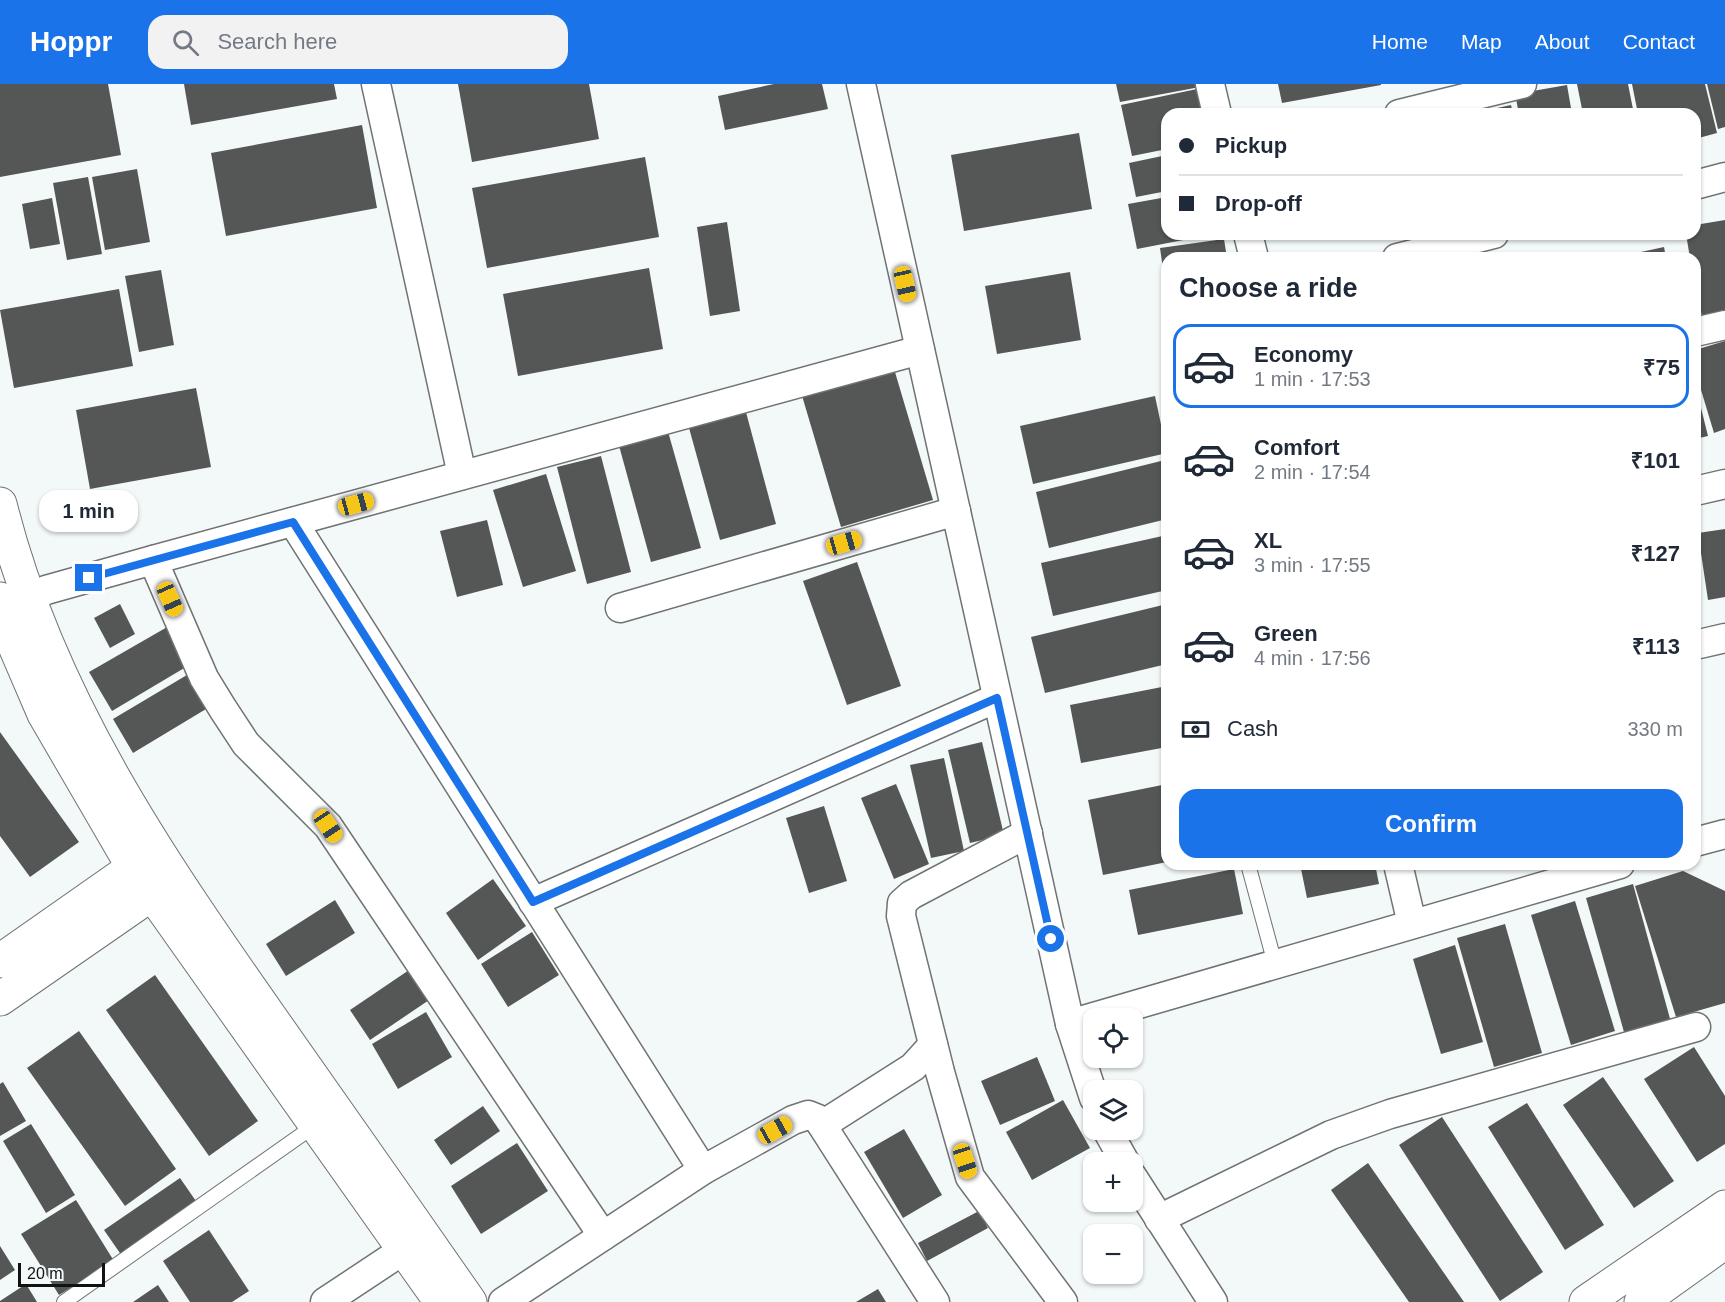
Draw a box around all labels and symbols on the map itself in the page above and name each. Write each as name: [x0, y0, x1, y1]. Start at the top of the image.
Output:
car: [892, 264, 918, 304]
callout: 1 min: [40, 491, 138, 533]
car: [336, 491, 376, 517]
car: [824, 529, 864, 557]
route end: [75, 564, 102, 591]
car: [154, 579, 186, 619]
car: [310, 806, 346, 846]
route start: [1037, 925, 1064, 952]
car: [755, 1113, 795, 1147]
car: [951, 1141, 979, 1181]
scale bar: [18, 1260, 105, 1288]

